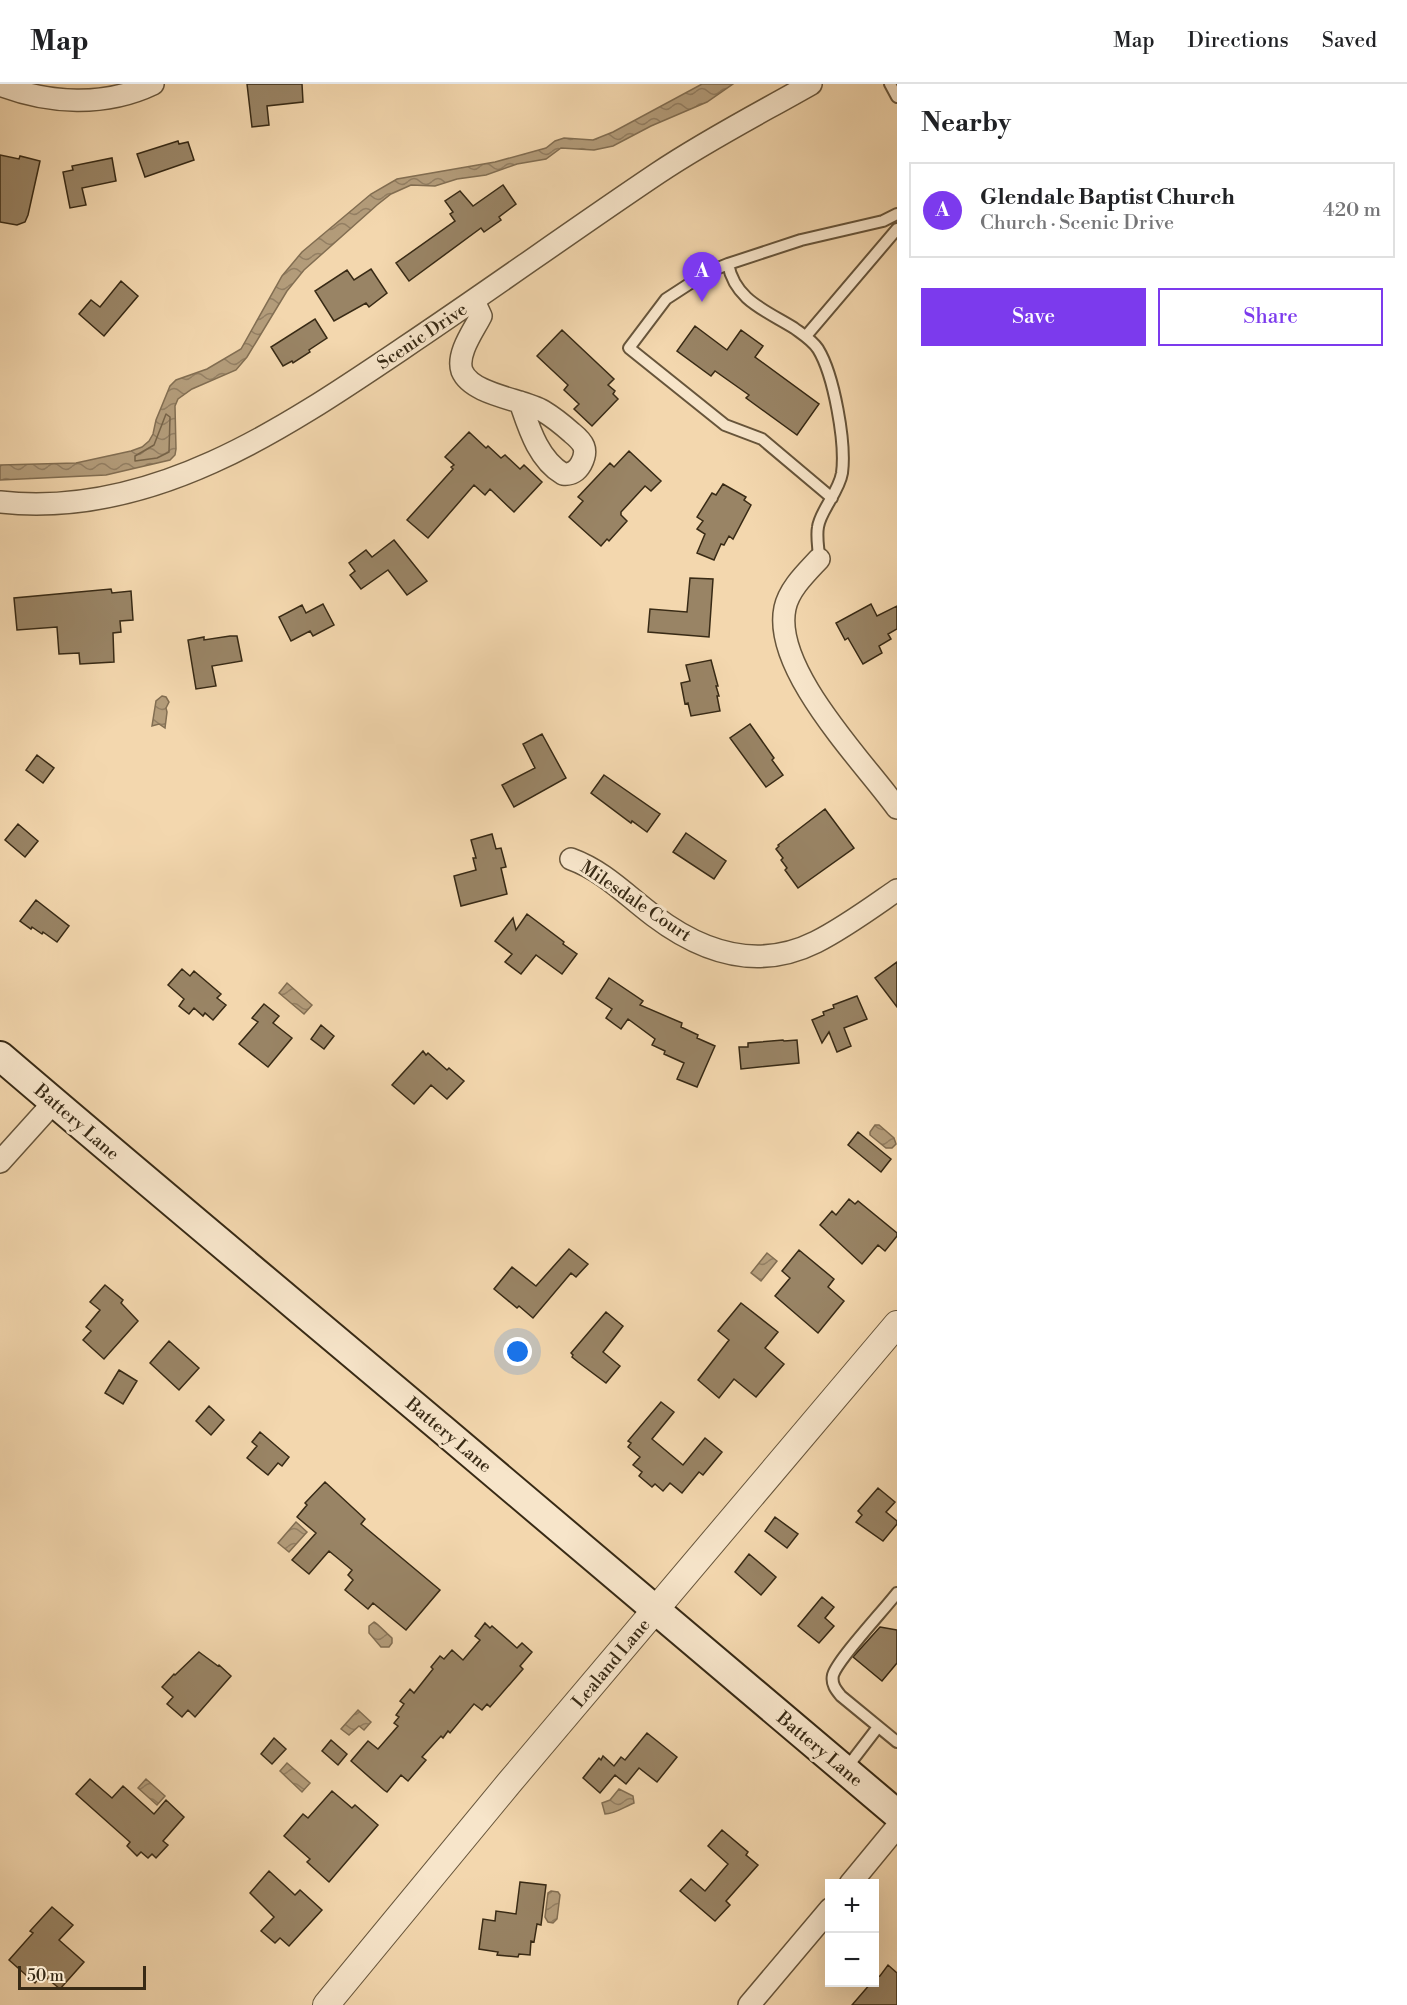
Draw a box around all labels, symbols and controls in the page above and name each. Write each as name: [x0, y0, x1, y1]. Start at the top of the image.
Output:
text: Map: [30, 24, 89, 59]
text: Map: [1113, 28, 1155, 54]
text: Directions: [1188, 28, 1289, 54]
text: Saved: [1322, 28, 1377, 54]
text: Nearby: [921, 107, 1011, 139]
text: Glendale Baptist Church: [980, 184, 1235, 211]
text: A: [935, 198, 950, 223]
text: 420 m: [1323, 198, 1381, 223]
text: Church · Scenic Drive: [980, 211, 1174, 236]
pin: A: [682, 252, 722, 302]
button: Save: [921, 288, 1146, 346]
button: Share: [1158, 288, 1383, 346]
street label: Scenic Drive: [373, 298, 472, 375]
street label: Milesdale Court: [576, 856, 696, 947]
street label: Battery Lane: [29, 1079, 124, 1166]
your location: [503, 1337, 532, 1366]
street label: Battery Lane: [400, 1392, 496, 1478]
street label: Lealand Lane: [567, 1614, 656, 1713]
street label: Battery Lane: [771, 1706, 867, 1792]
map controls: [825, 1879, 879, 1987]
button: +: [825, 1879, 879, 1933]
button: −: [825, 1933, 879, 1987]
scale bar: [18, 1963, 146, 1990]
text: 50 m: [27, 1966, 64, 1986]

